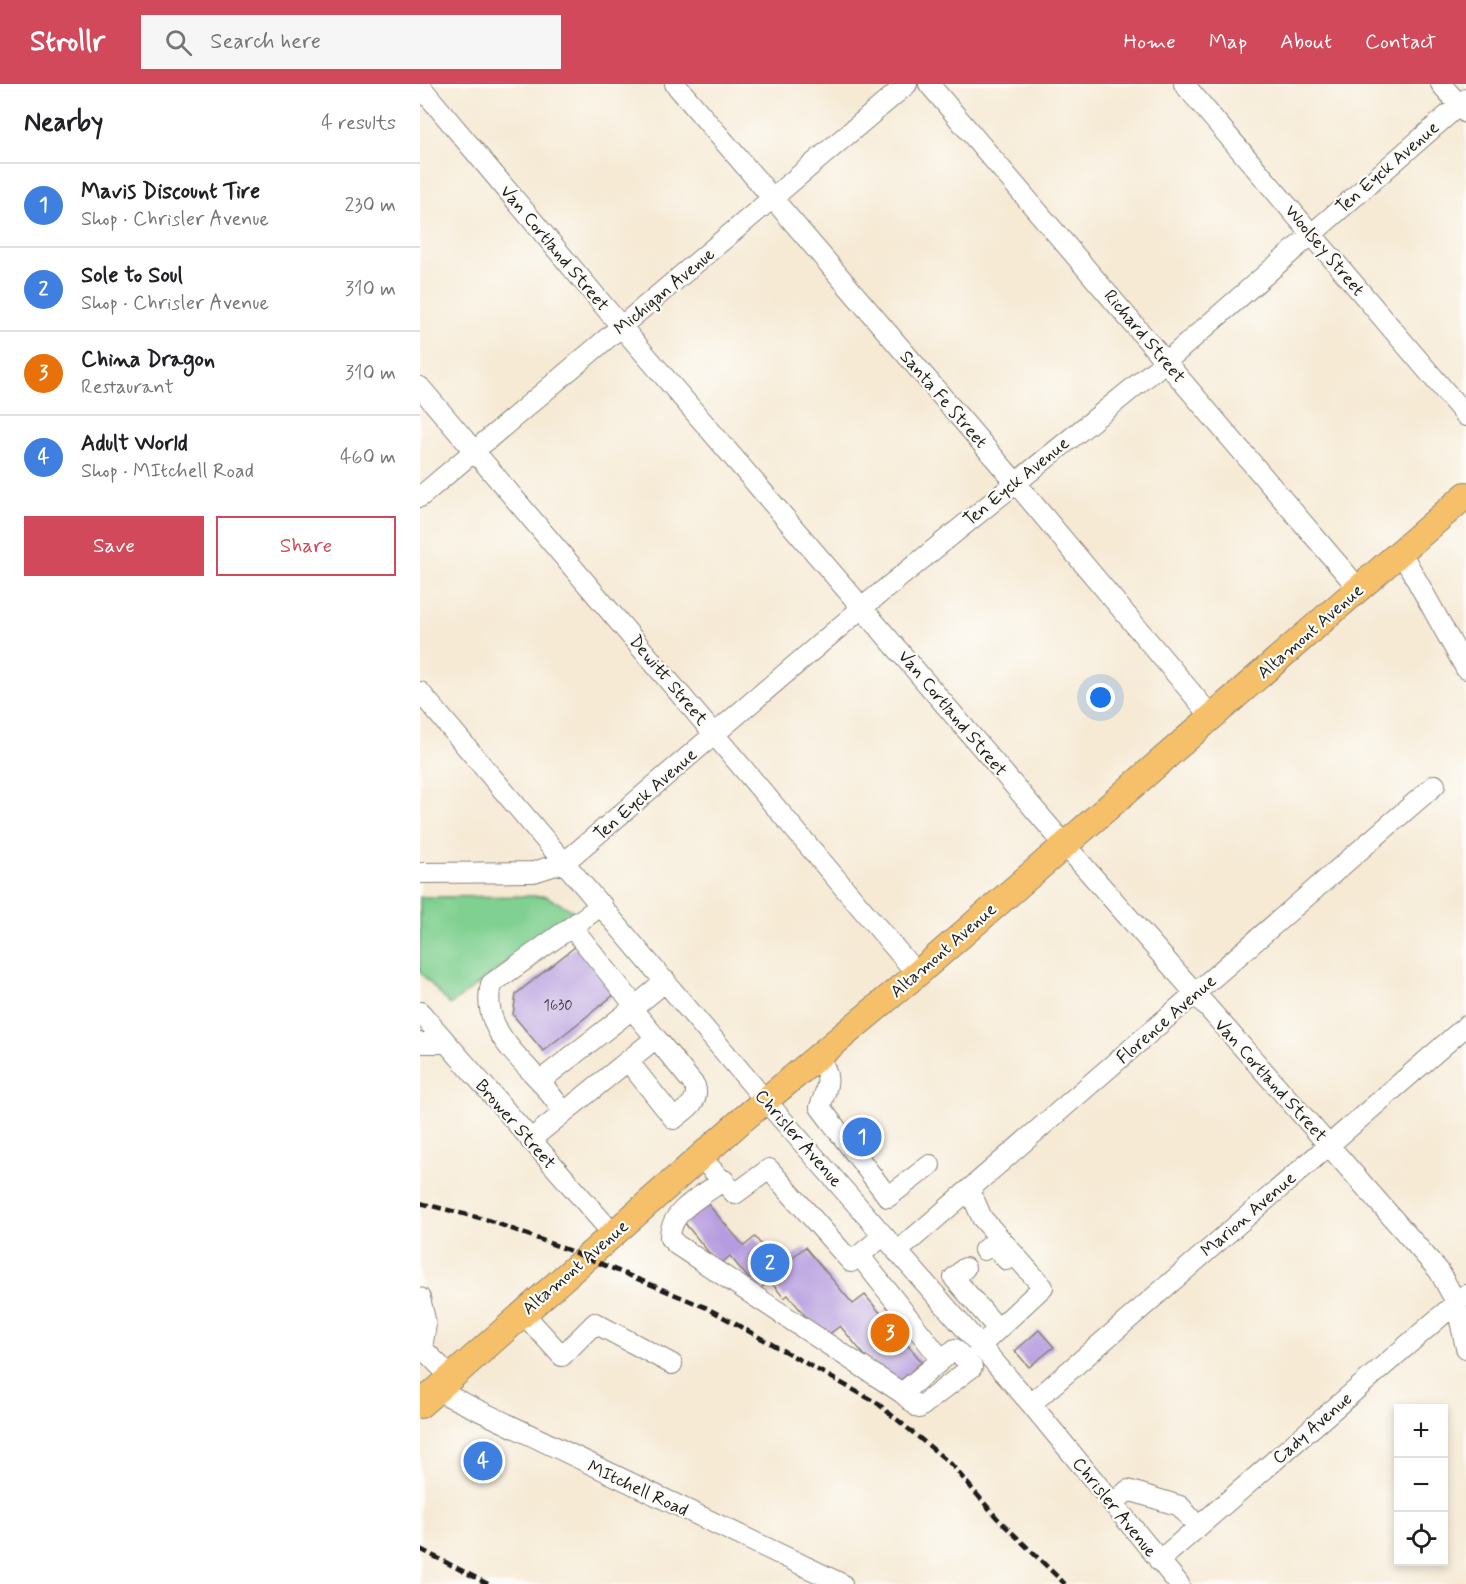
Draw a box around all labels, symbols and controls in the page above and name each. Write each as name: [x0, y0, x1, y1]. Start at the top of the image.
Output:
search box: [141, 15, 561, 69]
text: Strollr: [30, 24, 105, 61]
icon: search: [162, 26, 195, 59]
text: Search here: [210, 28, 321, 56]
text: Home: [1124, 28, 1176, 56]
text: Map: [1209, 28, 1247, 56]
text: About: [1280, 28, 1332, 56]
text: Contact: [1365, 28, 1436, 56]
text: Nearby: [24, 106, 103, 140]
text: 4 results: [321, 110, 396, 137]
street label: Ten Eyck Avenue: [1331, 116, 1445, 219]
text: Mavis Discount Tire: [81, 178, 260, 206]
street label: Van Cortland Street: [494, 180, 614, 317]
text: 1: [39, 192, 48, 219]
text: 230 m: [344, 192, 396, 219]
street label: Woolsey Street: [1279, 200, 1370, 302]
text: Shop · Chrisler Avenue: [81, 206, 269, 233]
street label: Michigan Avenue: [609, 242, 720, 341]
text: Sole to Soul: [81, 262, 183, 290]
text: 2: [39, 276, 48, 303]
text: 310 m: [345, 276, 396, 303]
street label: Richard Street: [1098, 285, 1190, 388]
text: Shop · Chrisler Avenue: [81, 290, 269, 317]
text: China Dragon: [81, 346, 215, 374]
street label: Santa Fe Street: [894, 346, 993, 454]
text: 3: [39, 360, 48, 387]
text: 310 m: [345, 360, 396, 387]
text: Restaurant: [81, 374, 174, 401]
text: Adult World: [81, 430, 188, 458]
street label: Ten Eyck Avenue: [959, 432, 1075, 532]
text: 4: [38, 444, 49, 471]
text: 460 m: [340, 444, 396, 471]
text: Shop · MItchell Road: [81, 458, 254, 485]
button: Save: [24, 516, 204, 576]
button: Share: [216, 516, 396, 576]
street label: Altamont Avenue: [1252, 579, 1369, 685]
street label: Dewitt Street: [623, 630, 713, 731]
street label: Van Cortland Street: [892, 645, 1012, 782]
your location: [1086, 683, 1115, 712]
street label: Ten Eyck Avenue: [589, 743, 703, 846]
street label: Altamont Avenue: [885, 898, 1002, 1004]
street label: Florence Avenue: [1112, 970, 1222, 1070]
house number: 1630: [543, 996, 573, 1016]
street label: Van Cortland Street: [1208, 1014, 1332, 1147]
street label: Brower Street: [470, 1075, 561, 1175]
street label: Chrisler Avenue: [749, 1085, 847, 1193]
pin: 1: [842, 1114, 882, 1160]
street label: Marion Avenue: [1196, 1167, 1302, 1263]
street label: Altamont Avenue: [517, 1215, 634, 1321]
pin: 2: [750, 1240, 790, 1286]
pin: 3: [870, 1310, 910, 1356]
street label: Cady Avenue: [1268, 1387, 1358, 1470]
map controls: [1394, 1404, 1448, 1566]
button: +: [1394, 1404, 1448, 1458]
pin: 4: [464, 1438, 502, 1484]
street label: Chrisler Avenue: [1066, 1453, 1162, 1563]
street label: MItchell Road: [583, 1455, 692, 1523]
button: −: [1394, 1458, 1448, 1512]
button: locate: [1394, 1512, 1448, 1566]

